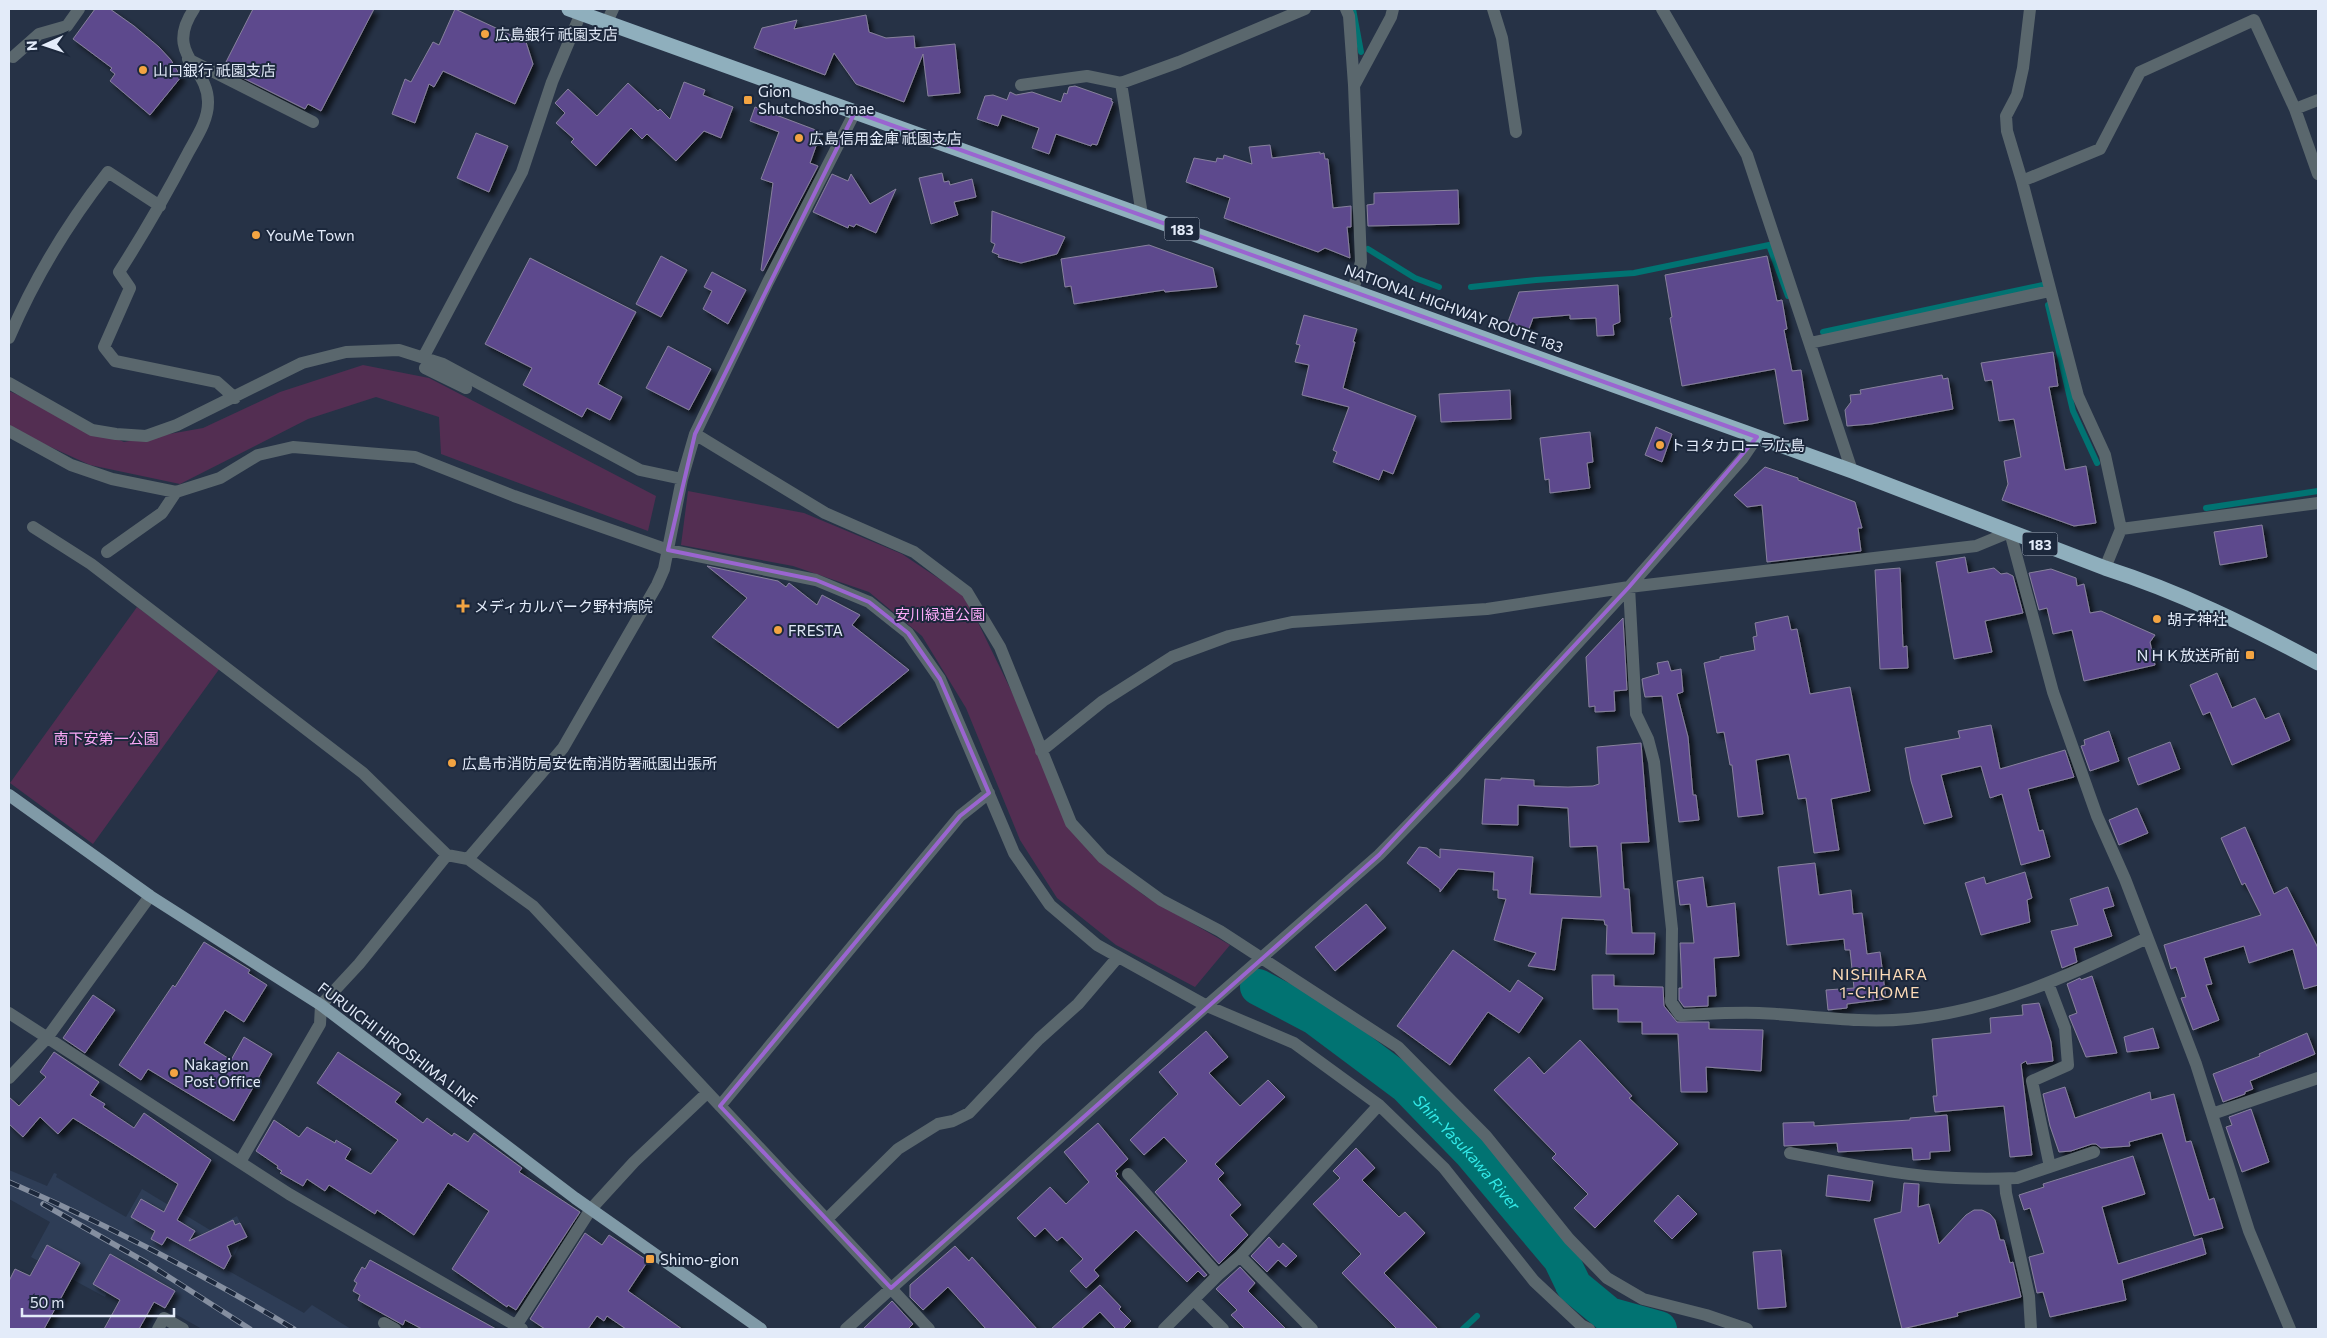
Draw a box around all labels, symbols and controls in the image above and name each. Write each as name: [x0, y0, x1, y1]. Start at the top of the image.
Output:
north arrow: [20, 20, 70, 70]
place label: 広島銀行 祇園支店: [495, 25, 618, 43]
marker: 広島銀行 祇園支店: [479, 28, 491, 40]
text: N: [23, 40, 40, 51]
place label: 山口銀行 祇園支店: [153, 61, 276, 79]
marker: 山口銀行 祇園支店: [137, 64, 149, 76]
place label: Gion Shutchosho-mae: [758, 82, 874, 117]
marker: Gion Shutchosho-mae: [742, 94, 754, 106]
place label: 広島信用金庫 祇園支店: [809, 129, 962, 147]
marker: 広島信用金庫 祇園支店: [793, 132, 805, 144]
road number: 183: [1164, 218, 1200, 240]
place label: YouMe Town: [266, 226, 355, 244]
marker: YouMe Town: [250, 229, 262, 241]
street label: NATIONAL HIGHWAY ROUTE 183: [1342, 260, 1566, 356]
place label: トヨタカローラ広島: [1670, 436, 1805, 454]
marker: トヨタカローラ広島: [1654, 439, 1666, 451]
road number: 183: [2022, 532, 2058, 556]
place label: メディカルパーク野村病院: [474, 597, 653, 615]
marker: メディカルパーク野村病院: [456, 599, 470, 613]
park label: 安川緑道公園: [895, 605, 985, 623]
place label: 胡子神社: [2167, 610, 2227, 628]
marker: 胡子神社: [2151, 613, 2163, 625]
place label: FRESTA: [788, 621, 843, 639]
marker: FRESTA: [772, 624, 784, 636]
place label: ＮＨＫ放送所前: [2135, 646, 2240, 664]
marker: ＮＨＫ放送所前: [2244, 649, 2256, 661]
park label: 南下安第一公園: [53, 729, 159, 747]
place label: 広島市消防局安佐南消防署祇園出張所: [462, 754, 717, 772]
marker: 広島市消防局安佐南消防署祇園出張所: [446, 757, 458, 769]
district label: NISHIHARA 1-CHOME: [1832, 964, 1928, 1001]
street label: FURUICHI HIROSHIMA LINE: [315, 978, 482, 1110]
place label: Nakagion Post Office: [184, 1055, 261, 1090]
marker: Nakagion Post Office: [168, 1067, 180, 1079]
water label: Shin-Yasukawa River: [1410, 1090, 1525, 1214]
place label: Shimo-gion: [660, 1250, 739, 1268]
marker: Shimo-gion: [644, 1253, 656, 1265]
scale bar: [22, 1286, 175, 1318]
text: 50 m: [30, 1293, 64, 1311]

